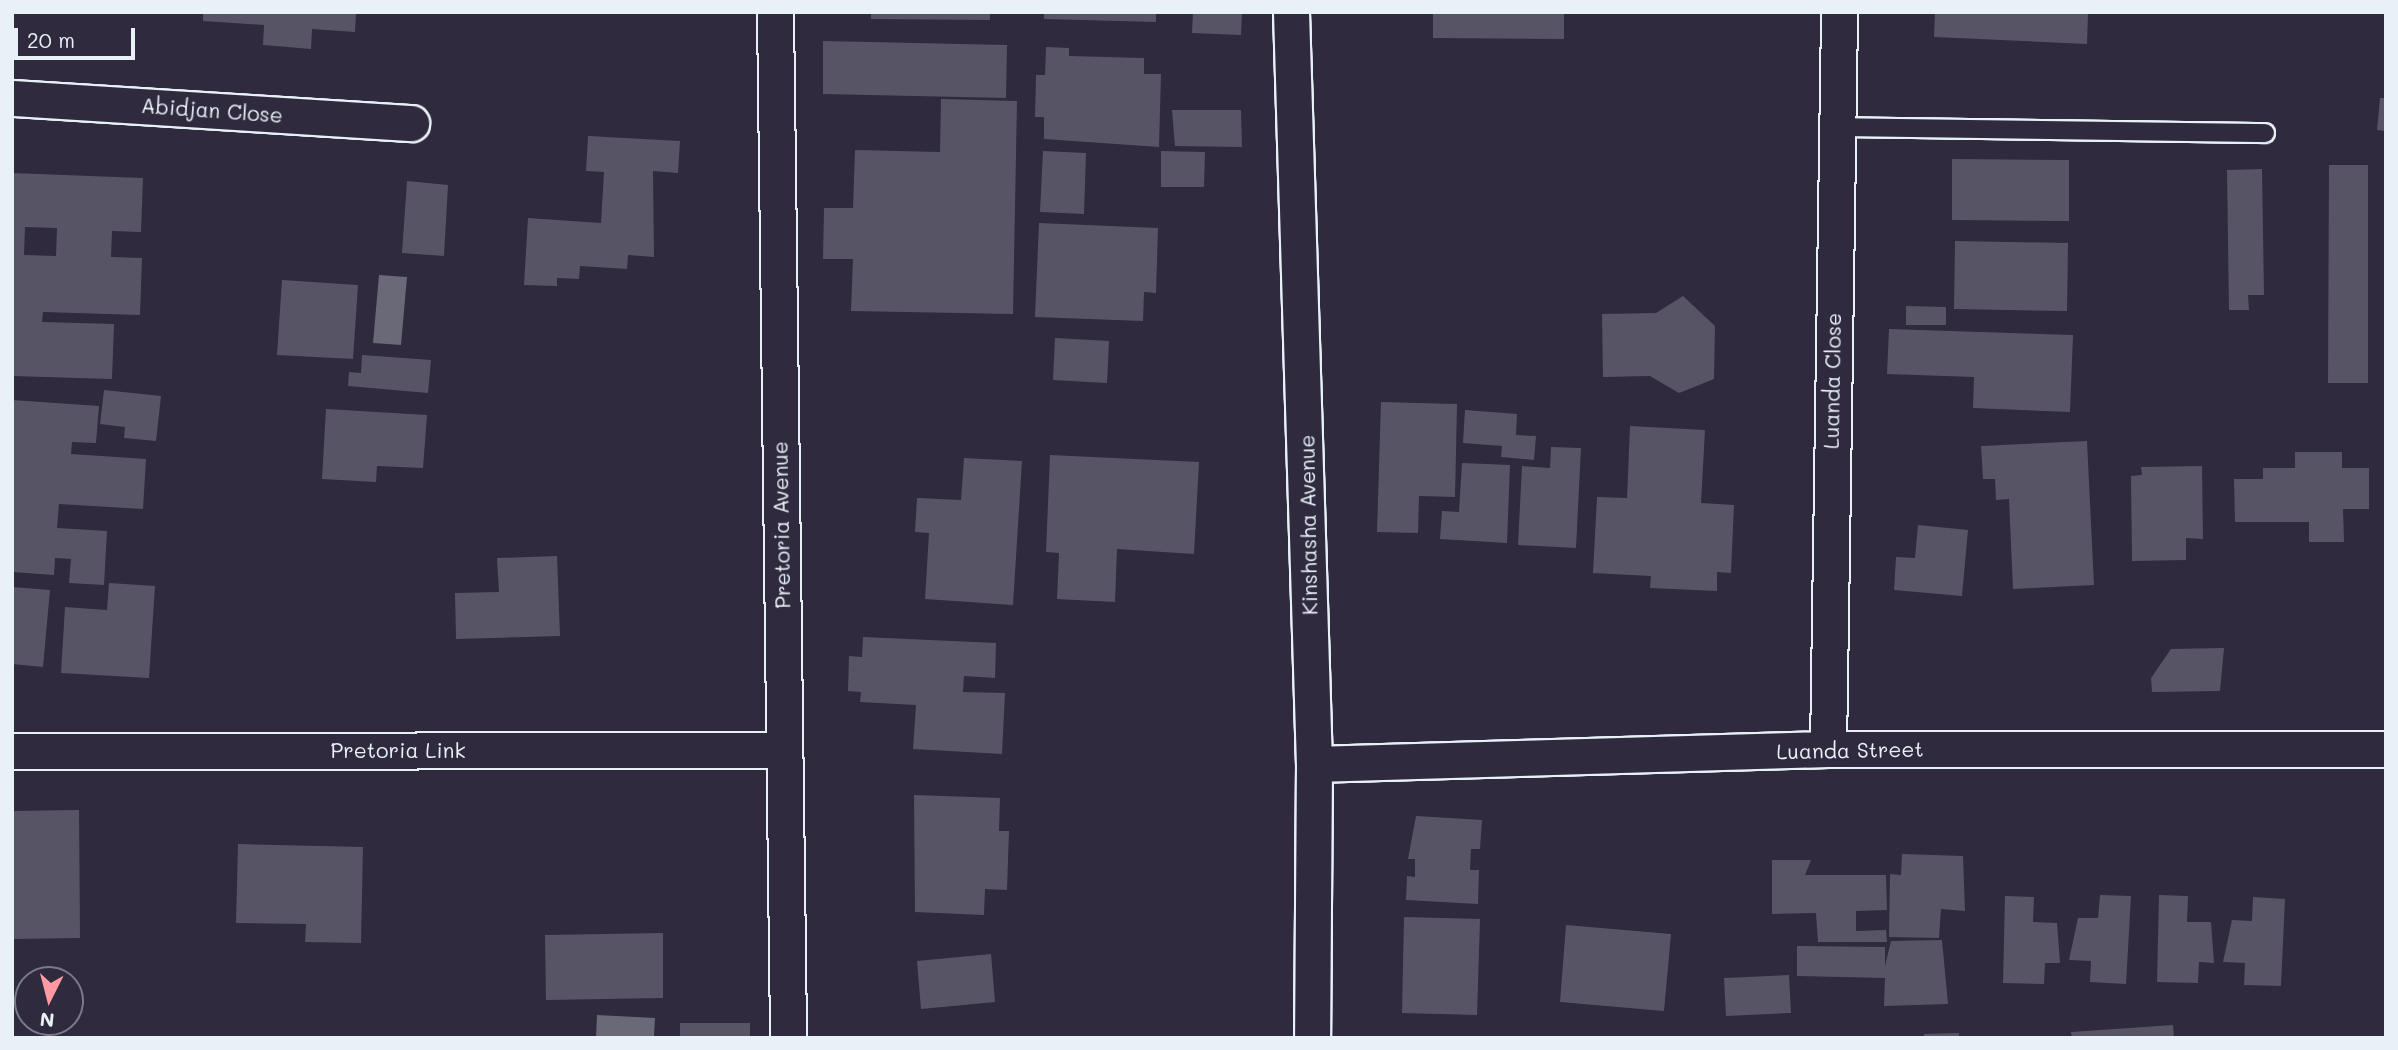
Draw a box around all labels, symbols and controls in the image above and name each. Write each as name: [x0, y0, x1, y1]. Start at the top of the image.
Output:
scale bar: [18, 14, 138, 58]
text: 20 m: [27, 26, 75, 53]
street label: Abidjan Close: [140, 92, 284, 128]
street label: Luanda Close: [1818, 313, 1846, 449]
street label: Kinshasha Avenue: [1294, 435, 1322, 615]
street label: Pretoria Avenue: [767, 441, 795, 609]
street label: Luanda Street: [1776, 736, 1924, 764]
street label: Pretoria Link: [330, 737, 466, 763]
north arrow: [14, 966, 84, 1036]
text: N: [38, 1007, 55, 1034]

